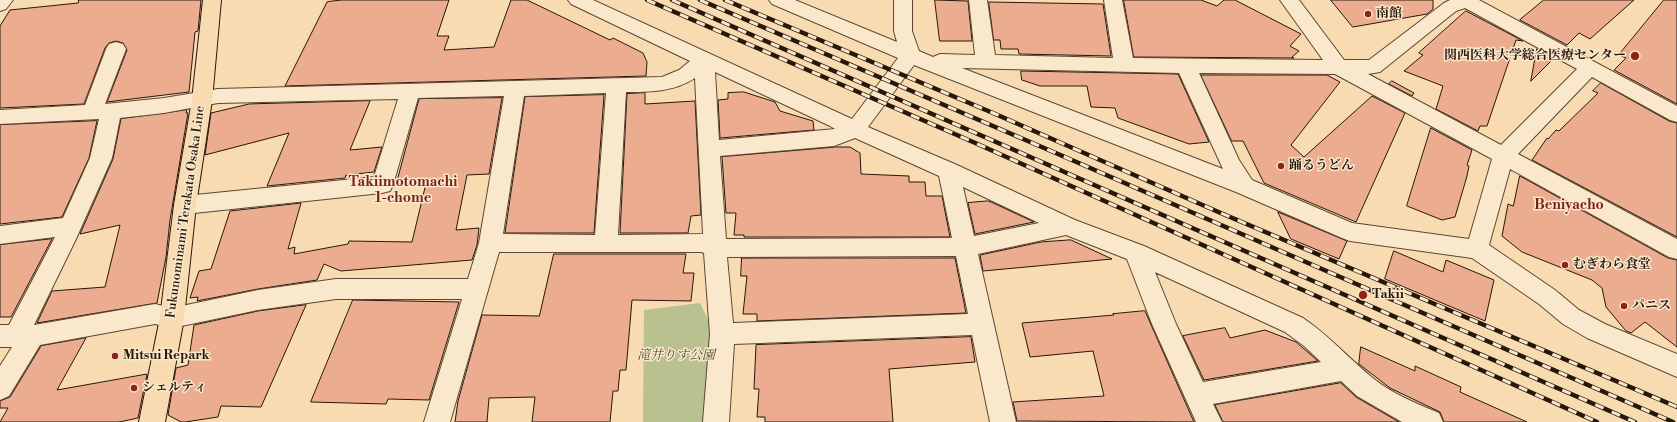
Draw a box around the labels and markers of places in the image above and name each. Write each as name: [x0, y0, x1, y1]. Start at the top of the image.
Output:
place label: 南館: [1376, 6, 1402, 22]
marker: 南館: [1363, 9, 1373, 19]
place label: 関西医科大学総合医療センター: [1444, 48, 1626, 64]
marker: 関西医科大学総合医療センター: [1629, 50, 1641, 62]
place label: 踊るうどん: [1289, 158, 1354, 174]
marker: 踊るうどん: [1276, 161, 1286, 171]
place label: むぎわら食堂: [1573, 257, 1651, 273]
marker: むぎわら食堂: [1560, 260, 1570, 270]
place label: Takii: [1372, 287, 1404, 303]
marker: Takii: [1357, 289, 1369, 301]
place label: パニス: [1632, 298, 1671, 314]
marker: パニス: [1619, 301, 1629, 311]
place label: Mitsui Repark: [123, 348, 210, 364]
marker: Mitsui Repark: [110, 351, 120, 361]
place label: シェルティ: [142, 380, 207, 396]
marker: シェルティ: [129, 383, 139, 393]

